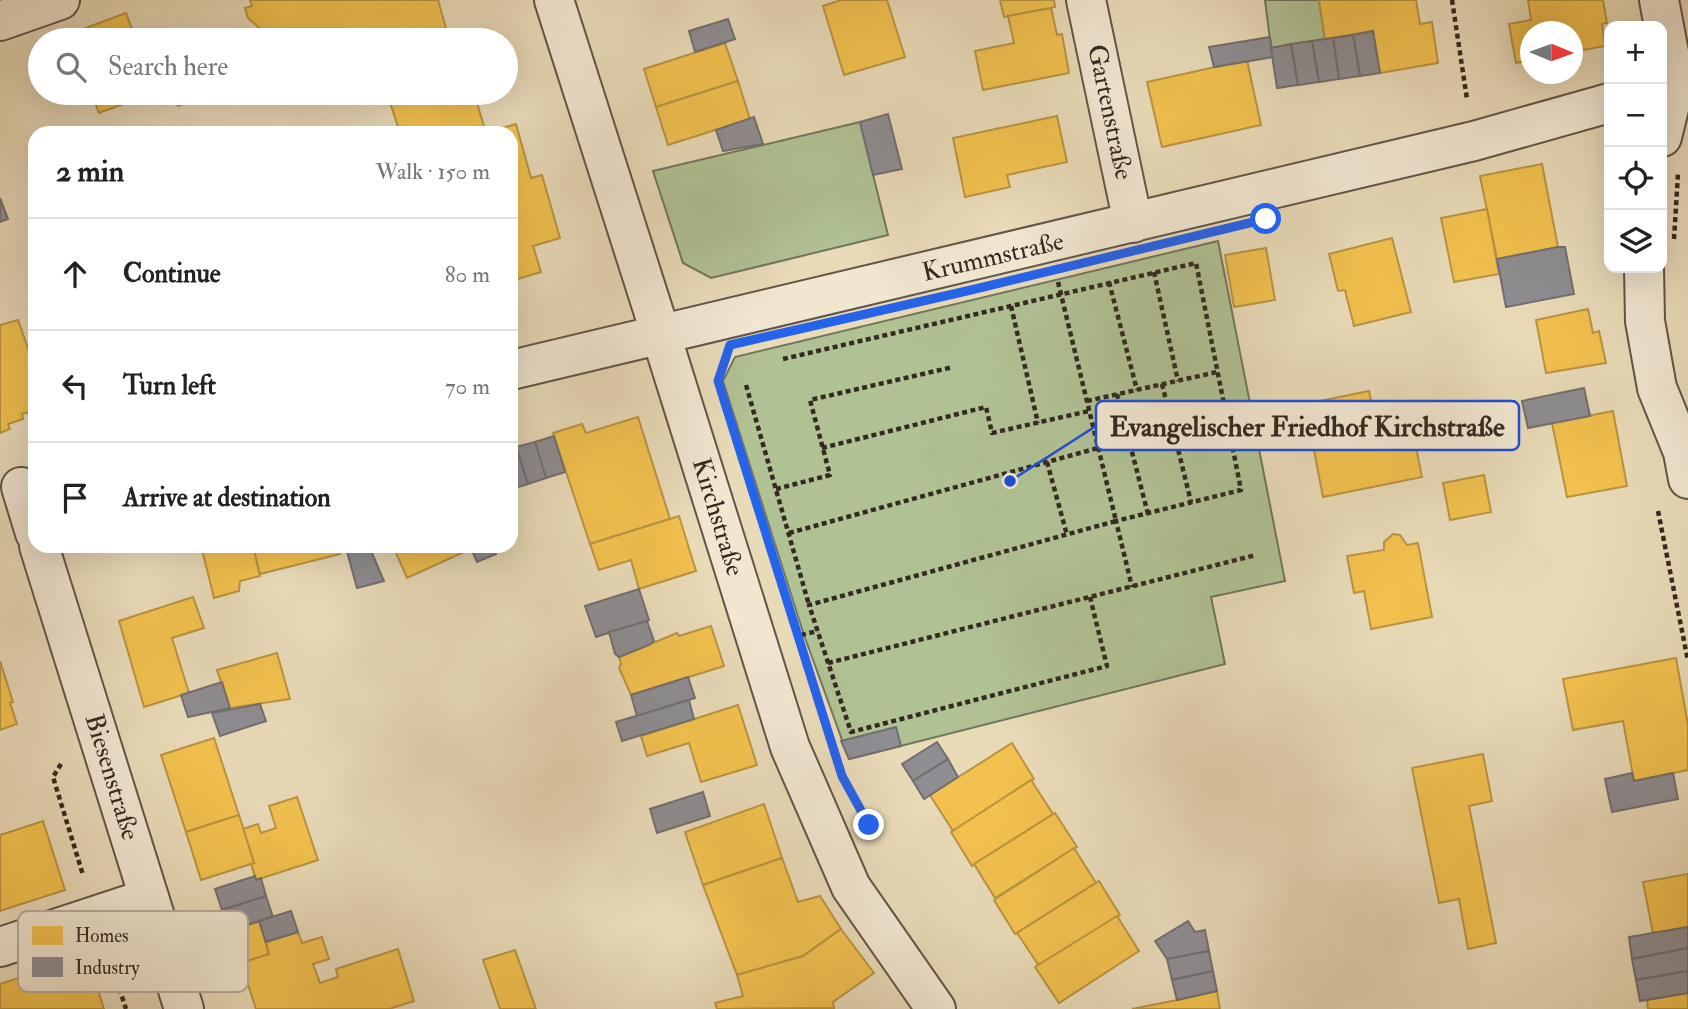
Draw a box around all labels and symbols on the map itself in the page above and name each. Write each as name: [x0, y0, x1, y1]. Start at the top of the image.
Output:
north arrow: [1520, 21, 1583, 84]
street label: Gartenstraße: [1080, 41, 1140, 183]
route start: [1250, 203, 1281, 234]
street label: Krummstraße: [919, 225, 1067, 289]
callout: Evangelischer Friedhof Kirchstraße: [1096, 401, 1519, 450]
text: Evangelischer Friedhof Kirchstraße: [1109, 410, 1505, 445]
street label: Kirchstraße: [685, 454, 751, 580]
street label: Biesenstraße: [78, 710, 146, 844]
route end: [853, 809, 884, 840]
legend: [18, 911, 248, 992]
text: Homes: [75, 924, 129, 948]
text: Industry: [75, 956, 140, 980]

